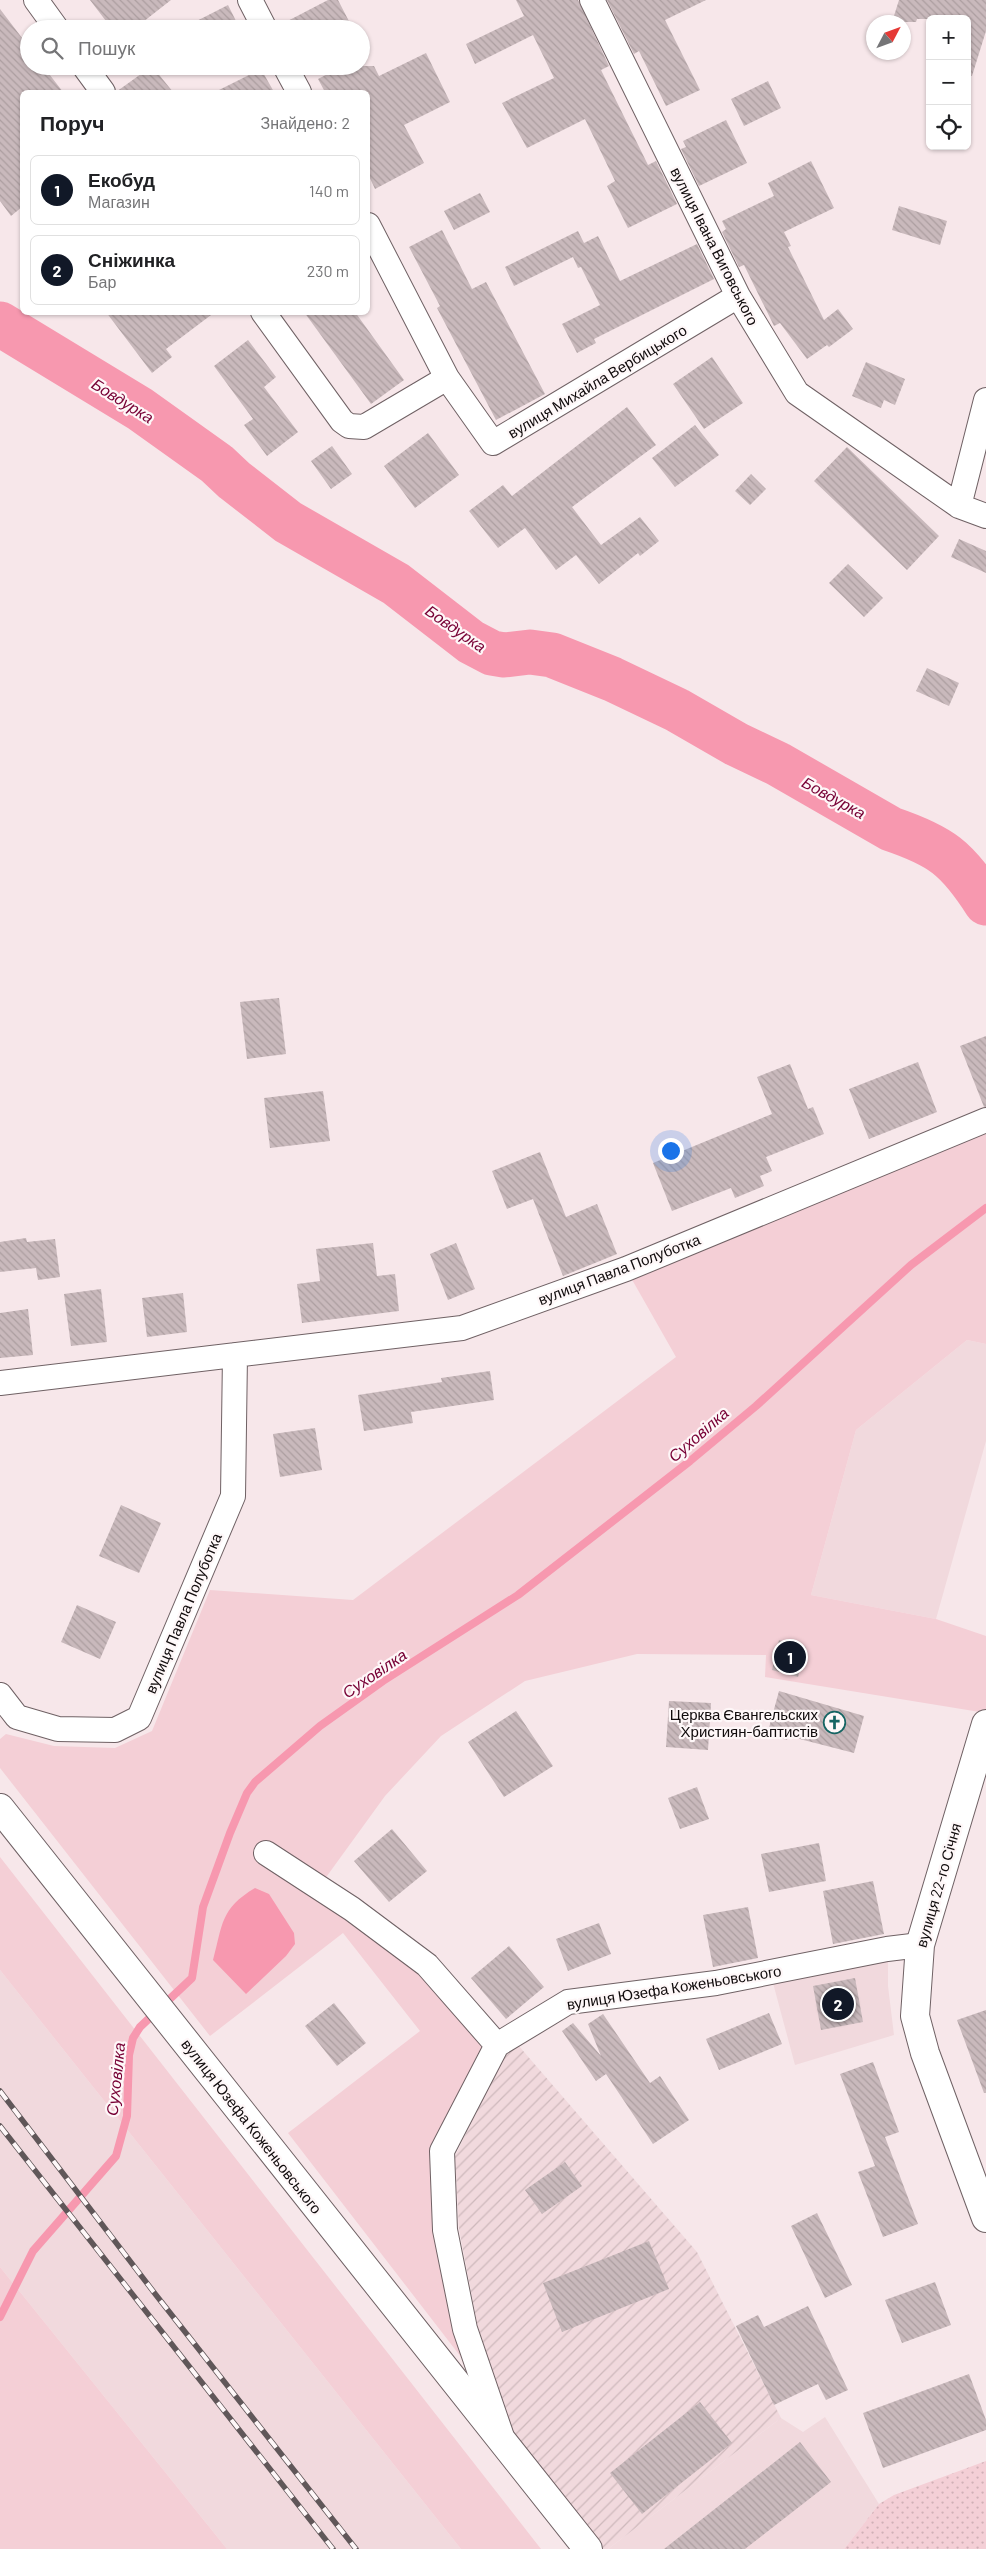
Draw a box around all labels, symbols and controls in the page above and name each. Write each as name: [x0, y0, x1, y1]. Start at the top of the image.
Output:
north arrow: [866, 15, 911, 60]
map controls: [926, 15, 971, 150]
button: +: [926, 15, 971, 60]
search box: [20, 20, 370, 75]
icon: search: [38, 34, 66, 62]
text: Пошук: [78, 36, 135, 59]
button: −: [926, 60, 971, 105]
button: locate: [926, 105, 971, 150]
text: Поруч: [40, 110, 104, 135]
text: Знайдено: 2: [260, 113, 350, 132]
street label: вулиця Івана Виговського: [667, 164, 763, 328]
text: Екобуд: [88, 168, 155, 191]
text: 1: [54, 181, 60, 200]
text: 140 m: [309, 181, 349, 200]
text: Магазин: [88, 192, 150, 211]
text: Сніжинка: [88, 248, 175, 271]
text: 2: [53, 261, 61, 280]
text: 230 m: [307, 261, 349, 280]
text: Бар: [88, 272, 116, 291]
street label: вулиця Михайла Вербицького: [504, 320, 690, 442]
water label: Бовдурка: [89, 374, 158, 426]
water label: Бовдурка: [422, 600, 490, 656]
water label: Бовдурка: [799, 772, 869, 822]
your location: [658, 1138, 684, 1164]
street label: вулиця Павла Полуботка: [535, 1229, 703, 1308]
water label: Суховілка: [664, 1403, 732, 1465]
street label: вулиця Павла Полуботка: [141, 1530, 225, 1696]
pin: 1: [774, 1638, 806, 1676]
water label: Суховілка: [338, 1645, 410, 1701]
place label: Церква Євангельских Християн-баптистів: [670, 1705, 818, 1740]
church icon: Церква Євангельских Християн-баптистів: [822, 1711, 846, 1735]
street label: вулиця 22-го Січня: [912, 1821, 964, 1949]
street label: вулиця Юзефа Коженьовського: [565, 1961, 783, 2013]
pin: 2: [822, 1985, 854, 2023]
street label: вулиця Юзефа Коженьовського: [178, 2035, 326, 2217]
water label: Суховілка: [102, 2041, 128, 2117]

